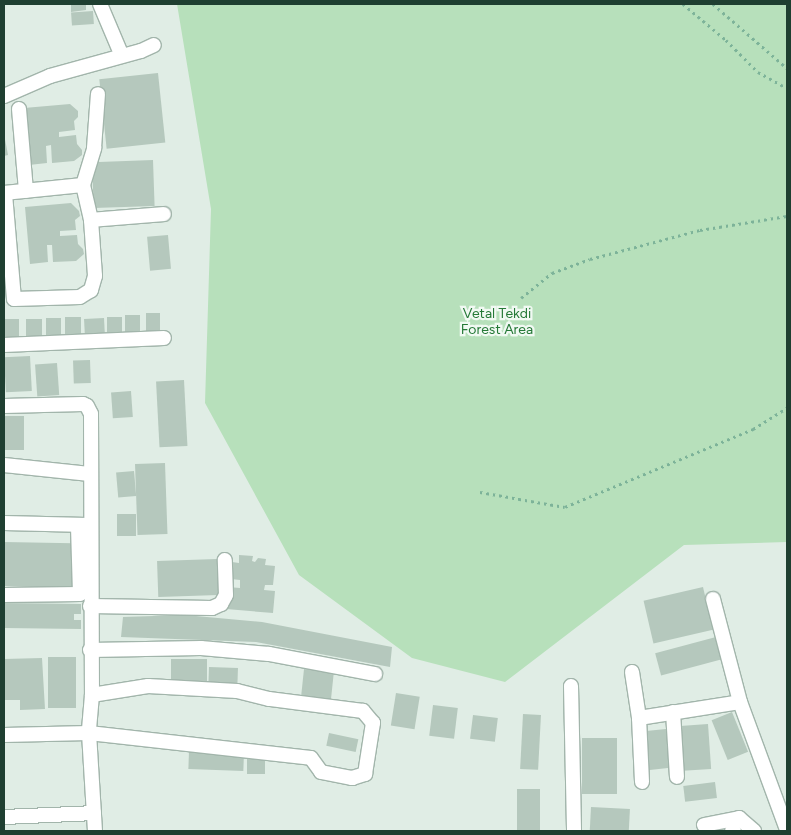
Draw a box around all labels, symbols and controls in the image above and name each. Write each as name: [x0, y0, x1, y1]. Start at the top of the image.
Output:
park label: Vetal Tekdi Forest Area: [461, 306, 533, 338]

